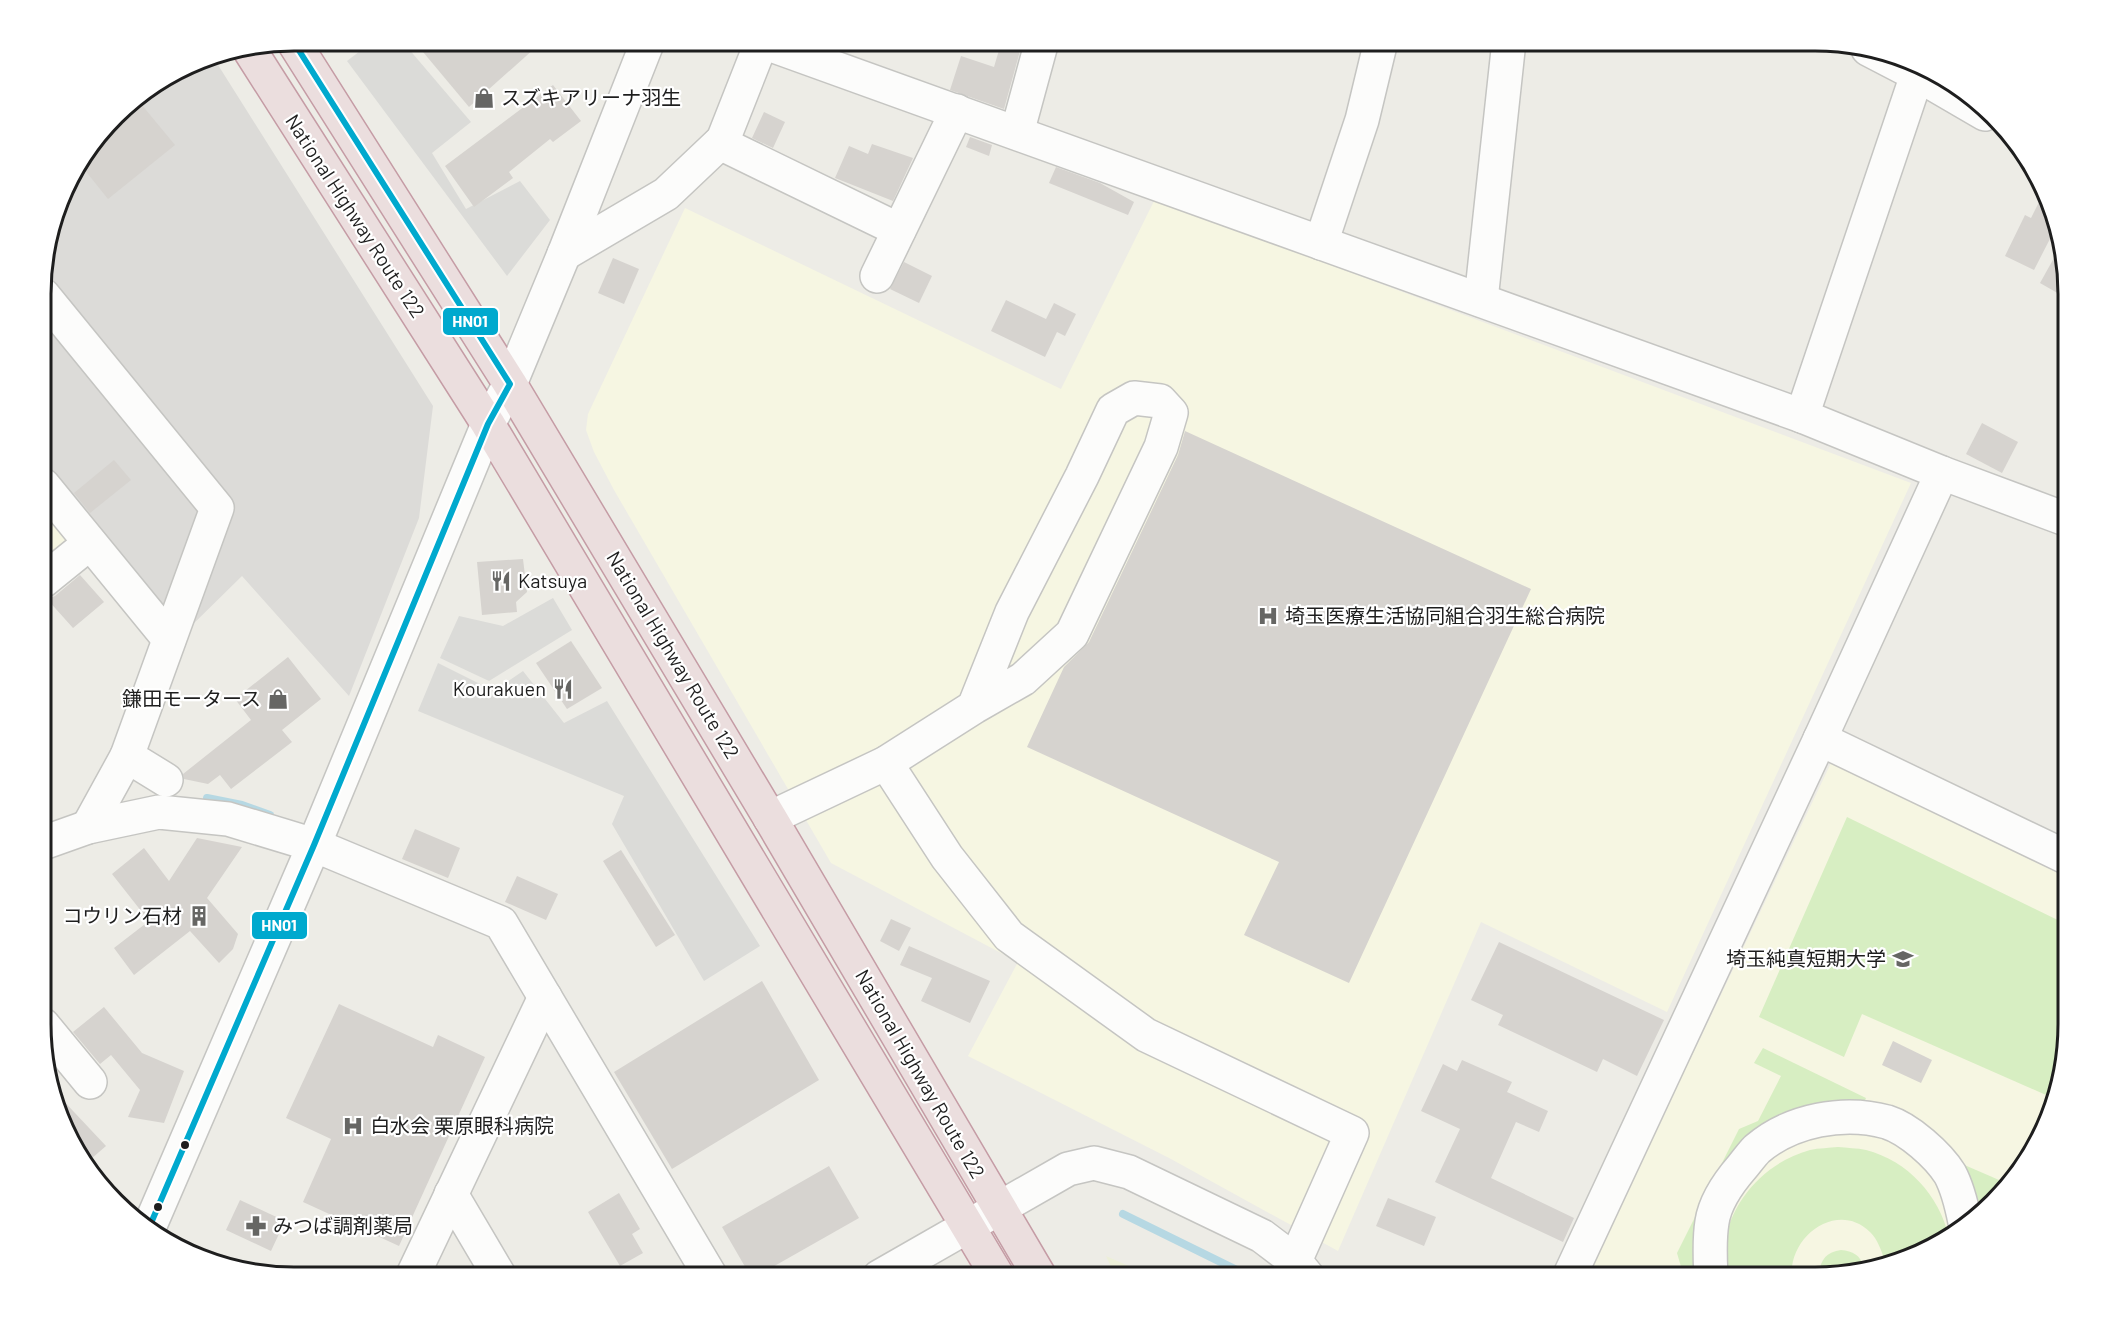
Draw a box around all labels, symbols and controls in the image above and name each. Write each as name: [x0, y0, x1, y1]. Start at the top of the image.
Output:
place label: スズキアリーナ羽生: [501, 85, 681, 109]
shop icon: スズキアリーナ羽生: [472, 86, 496, 110]
street label: National Highway Route 122: [281, 109, 431, 322]
line badge: HN01: [442, 307, 499, 336]
text: HN01: [452, 311, 488, 330]
street label: National Highway Route 122: [602, 547, 745, 762]
place label: Katsuya: [518, 568, 587, 592]
restaurant icon: Katsuya: [489, 569, 513, 593]
place label: 埼玉医療生活協同組合羽生総合病院: [1285, 603, 1605, 627]
hospital icon: 埼玉医療生活協同組合羽生総合病院: [1256, 604, 1280, 628]
place label: Kourakuen: [453, 676, 546, 700]
restaurant icon: Kourakuen: [551, 677, 575, 701]
place label: 鎌田モータース: [122, 686, 261, 710]
shop icon: 鎌田モータース: [266, 687, 290, 711]
place label: コウリン石材: [63, 903, 182, 927]
building icon: コウリン石材: [187, 904, 211, 928]
line badge: HN01: [251, 911, 308, 940]
text: HN01: [261, 915, 297, 934]
place label: 埼玉純真短期大学: [1726, 946, 1886, 970]
school or university icon: 埼玉純真短期大学: [1891, 947, 1915, 971]
street label: National Highway Route 122: [851, 965, 991, 1182]
place label: 白水会 栗原眼科病院: [370, 1113, 554, 1137]
hospital icon: 白水会 栗原眼科病院: [341, 1114, 365, 1138]
unlabelled marker: [179, 1139, 191, 1151]
unlabelled marker: [152, 1201, 164, 1213]
place label: みつば調剤薬局: [273, 1213, 413, 1237]
pharmacy icon: みつば調剤薬局: [244, 1214, 268, 1238]

